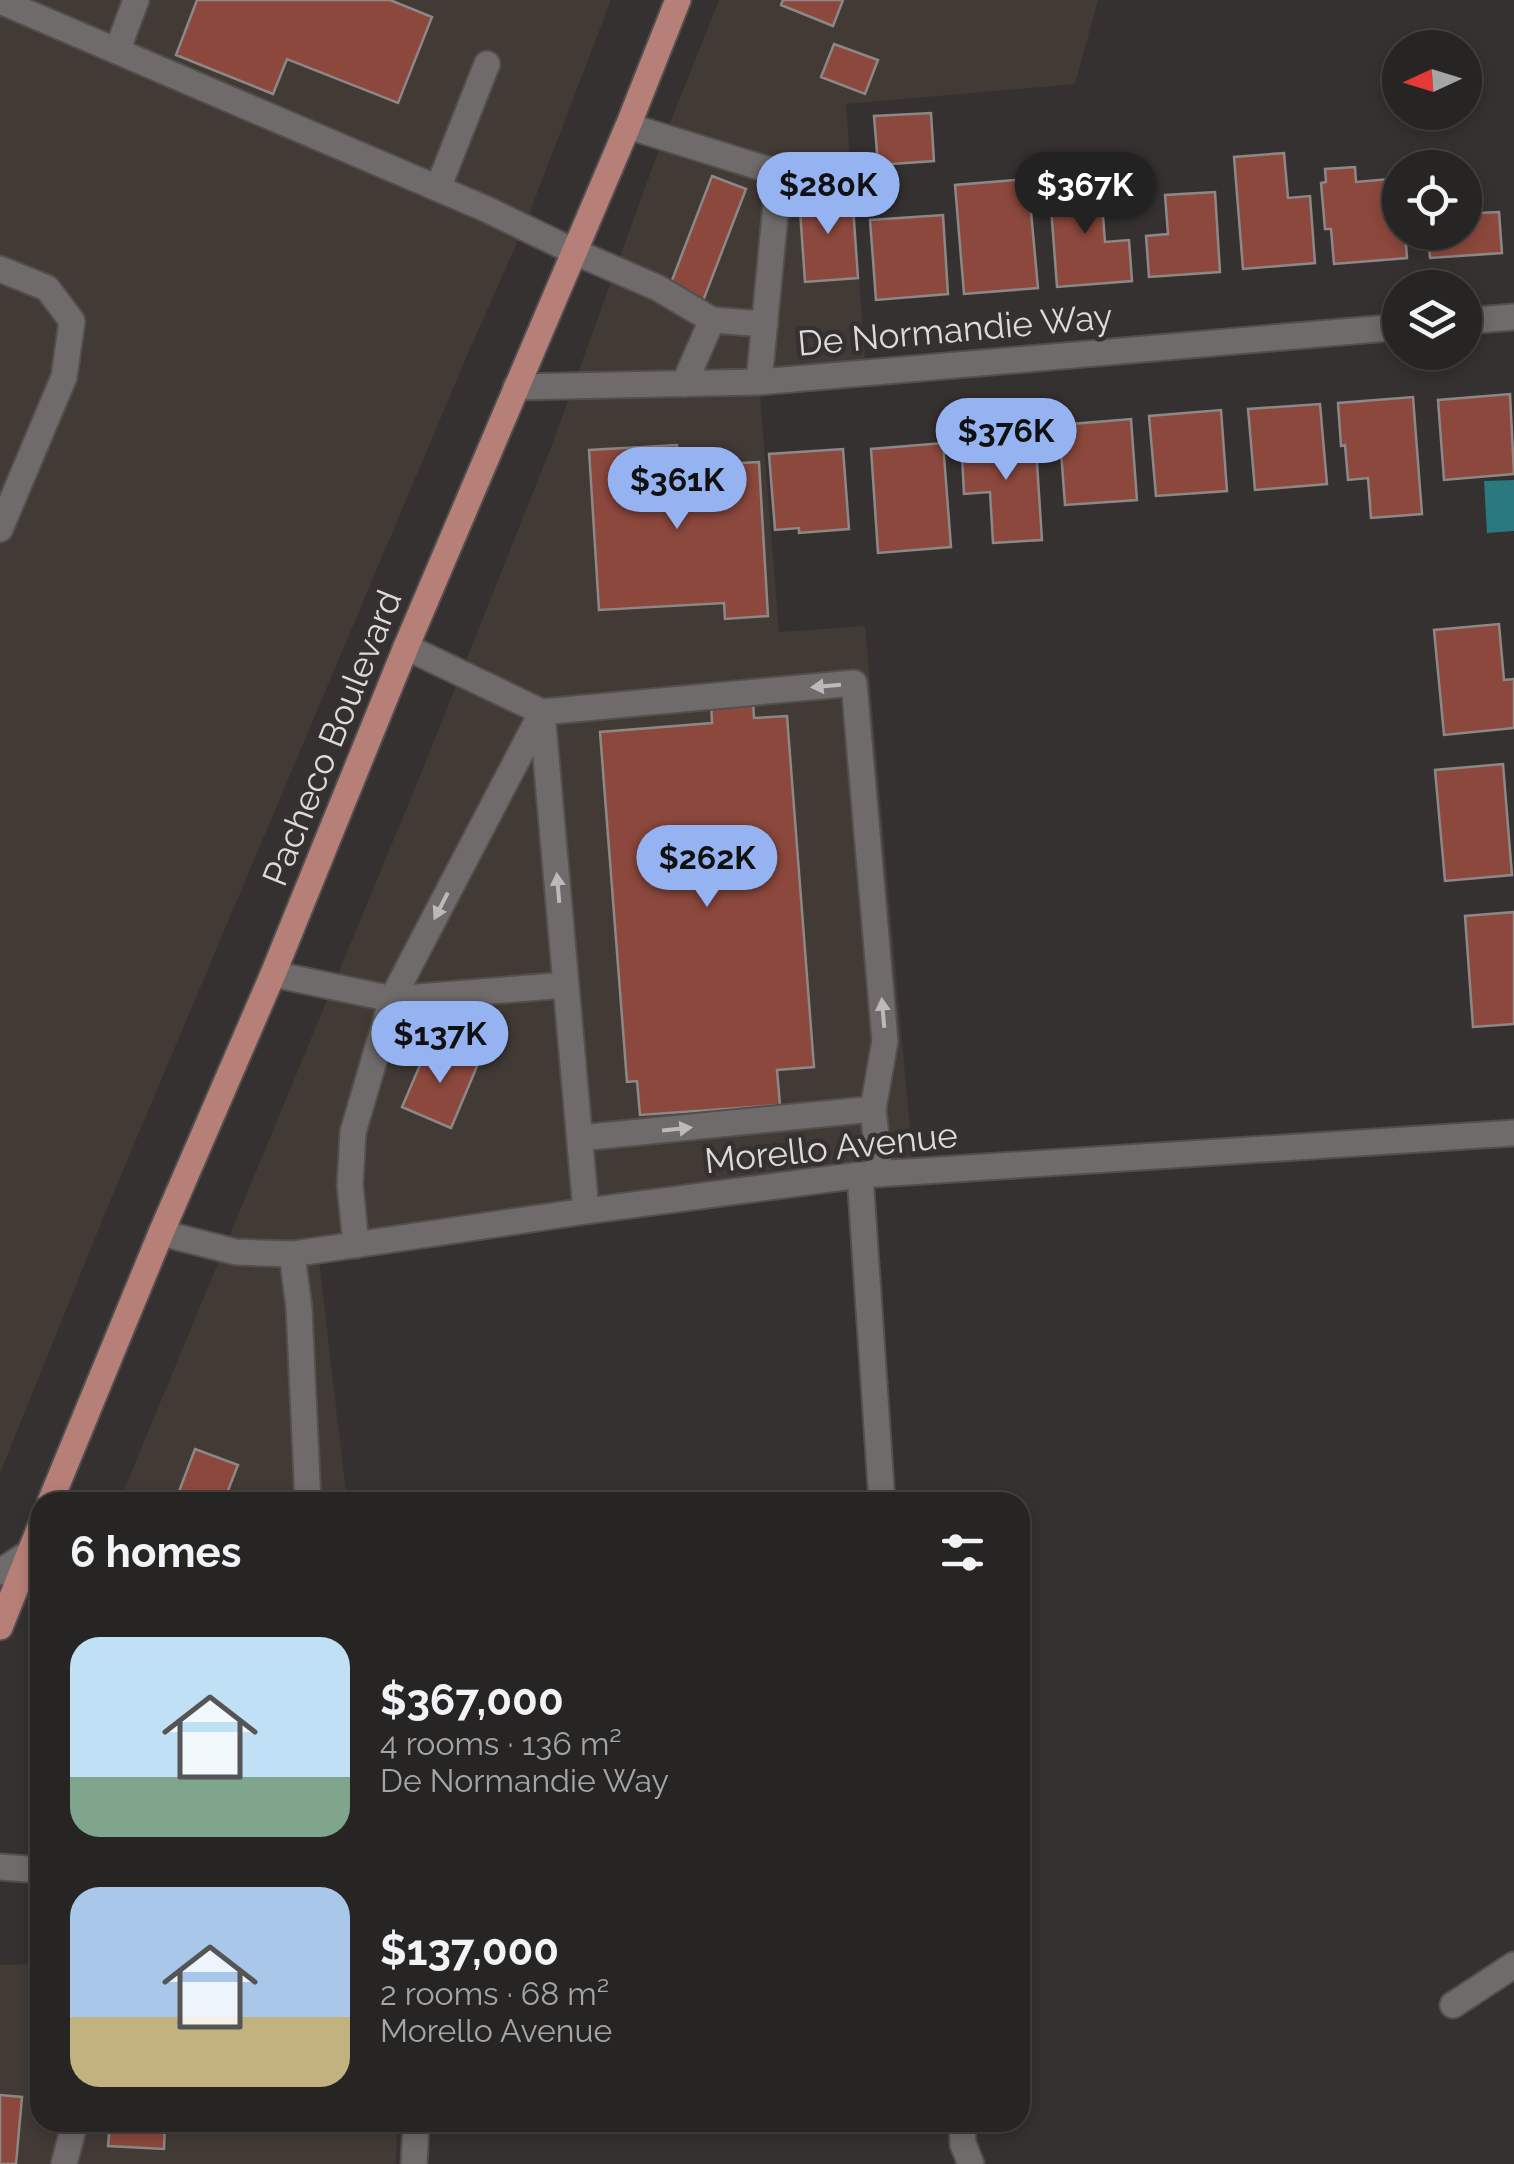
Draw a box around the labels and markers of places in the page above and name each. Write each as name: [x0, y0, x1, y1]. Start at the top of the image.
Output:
pin: $280K: [758, 152, 898, 237]
pin: $367K: [1015, 152, 1155, 237]
pin: $376K: [936, 398, 1076, 483]
pin: $361K: [607, 447, 747, 532]
pin: $262K: [637, 825, 777, 910]
pin: $137K: [370, 1001, 510, 1086]

